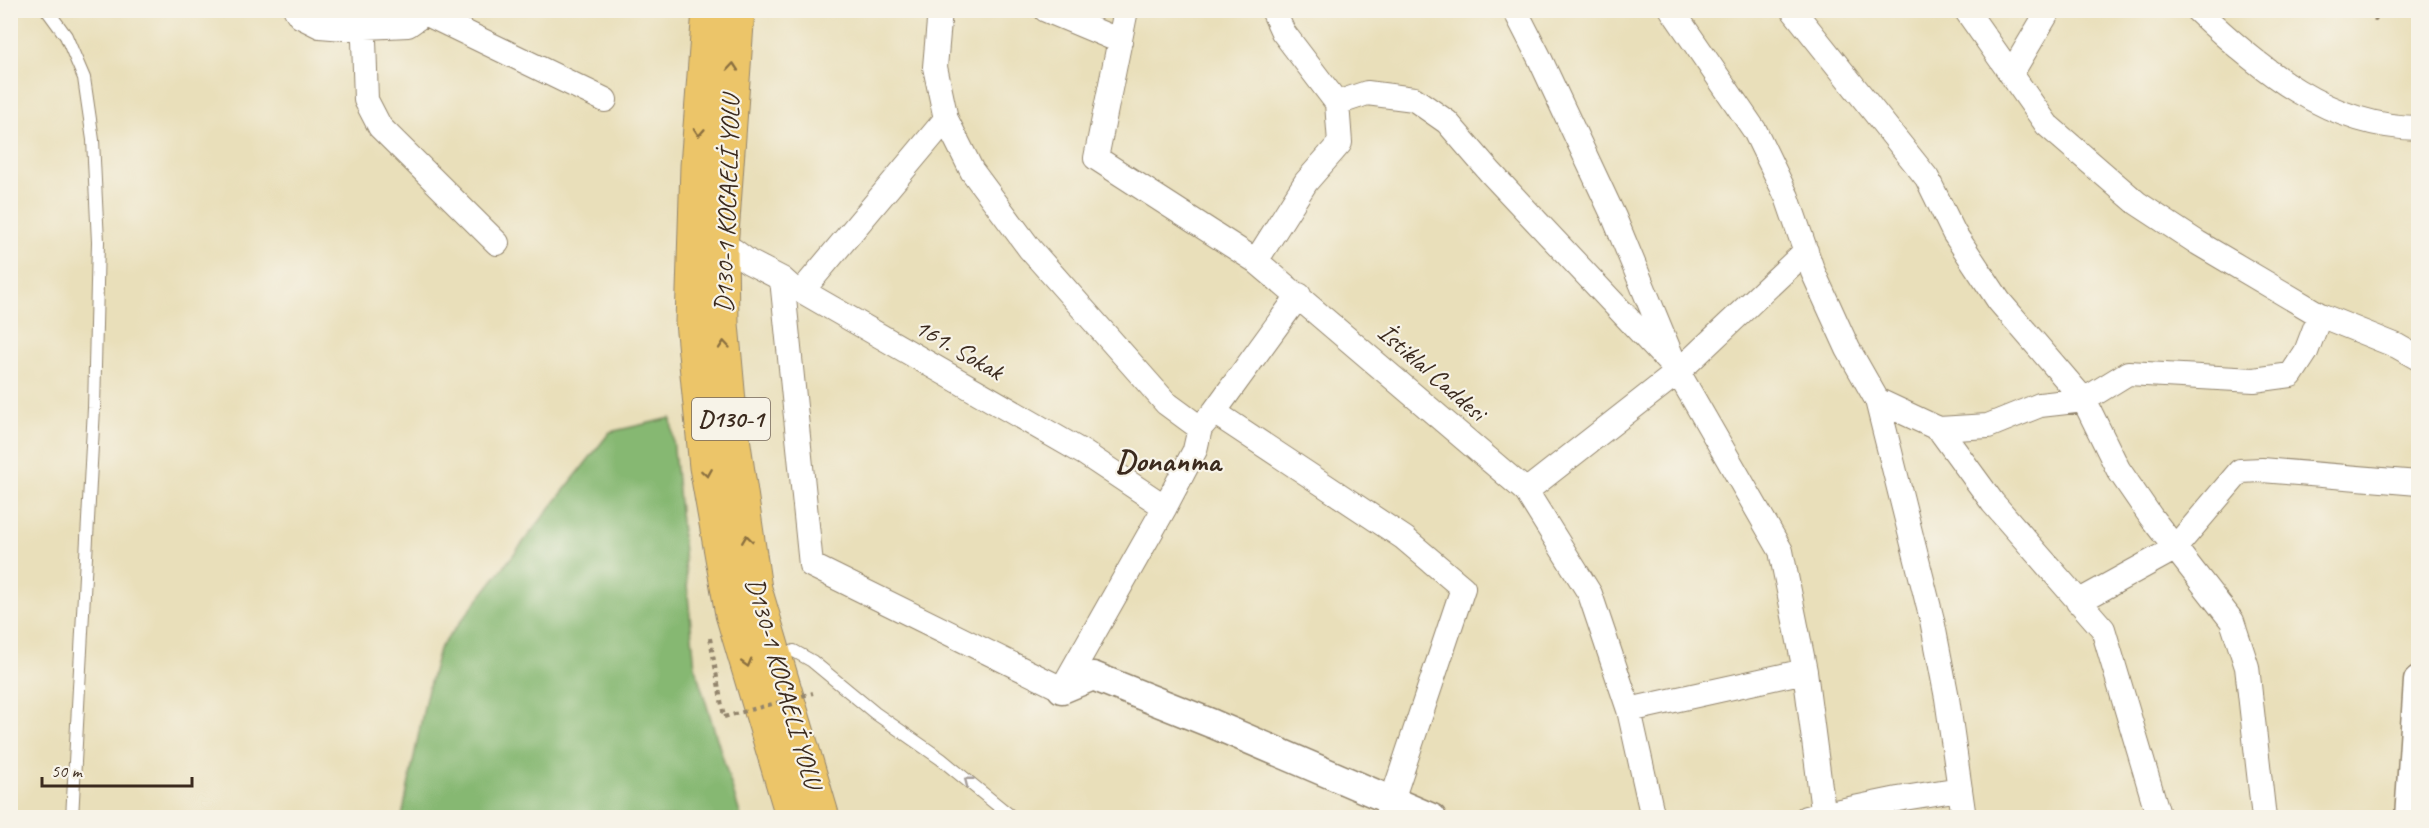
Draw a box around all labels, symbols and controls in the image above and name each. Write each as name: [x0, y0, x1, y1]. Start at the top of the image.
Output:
one-way arrow: [726, 62, 739, 71]
street label: D130-1 KOCAELİ YOLU: [707, 91, 747, 313]
one-way arrow: [693, 127, 706, 136]
street label: 161. Sokak: [909, 310, 1011, 388]
street label: İstiklal Caddesi: [1371, 316, 1495, 430]
one-way arrow: [718, 340, 731, 349]
road number: D130-1: [692, 398, 770, 440]
district label: Donanma: [1116, 440, 1223, 481]
one-way arrow: [700, 467, 713, 477]
one-way arrow: [741, 534, 753, 543]
street label: D130-1 KOCAELİ YOLU: [738, 574, 831, 796]
one-way arrow: [740, 657, 752, 668]
scale bar: [42, 750, 192, 788]
text: 50 m: [51, 760, 84, 782]
one-way arrow: [964, 777, 975, 788]

